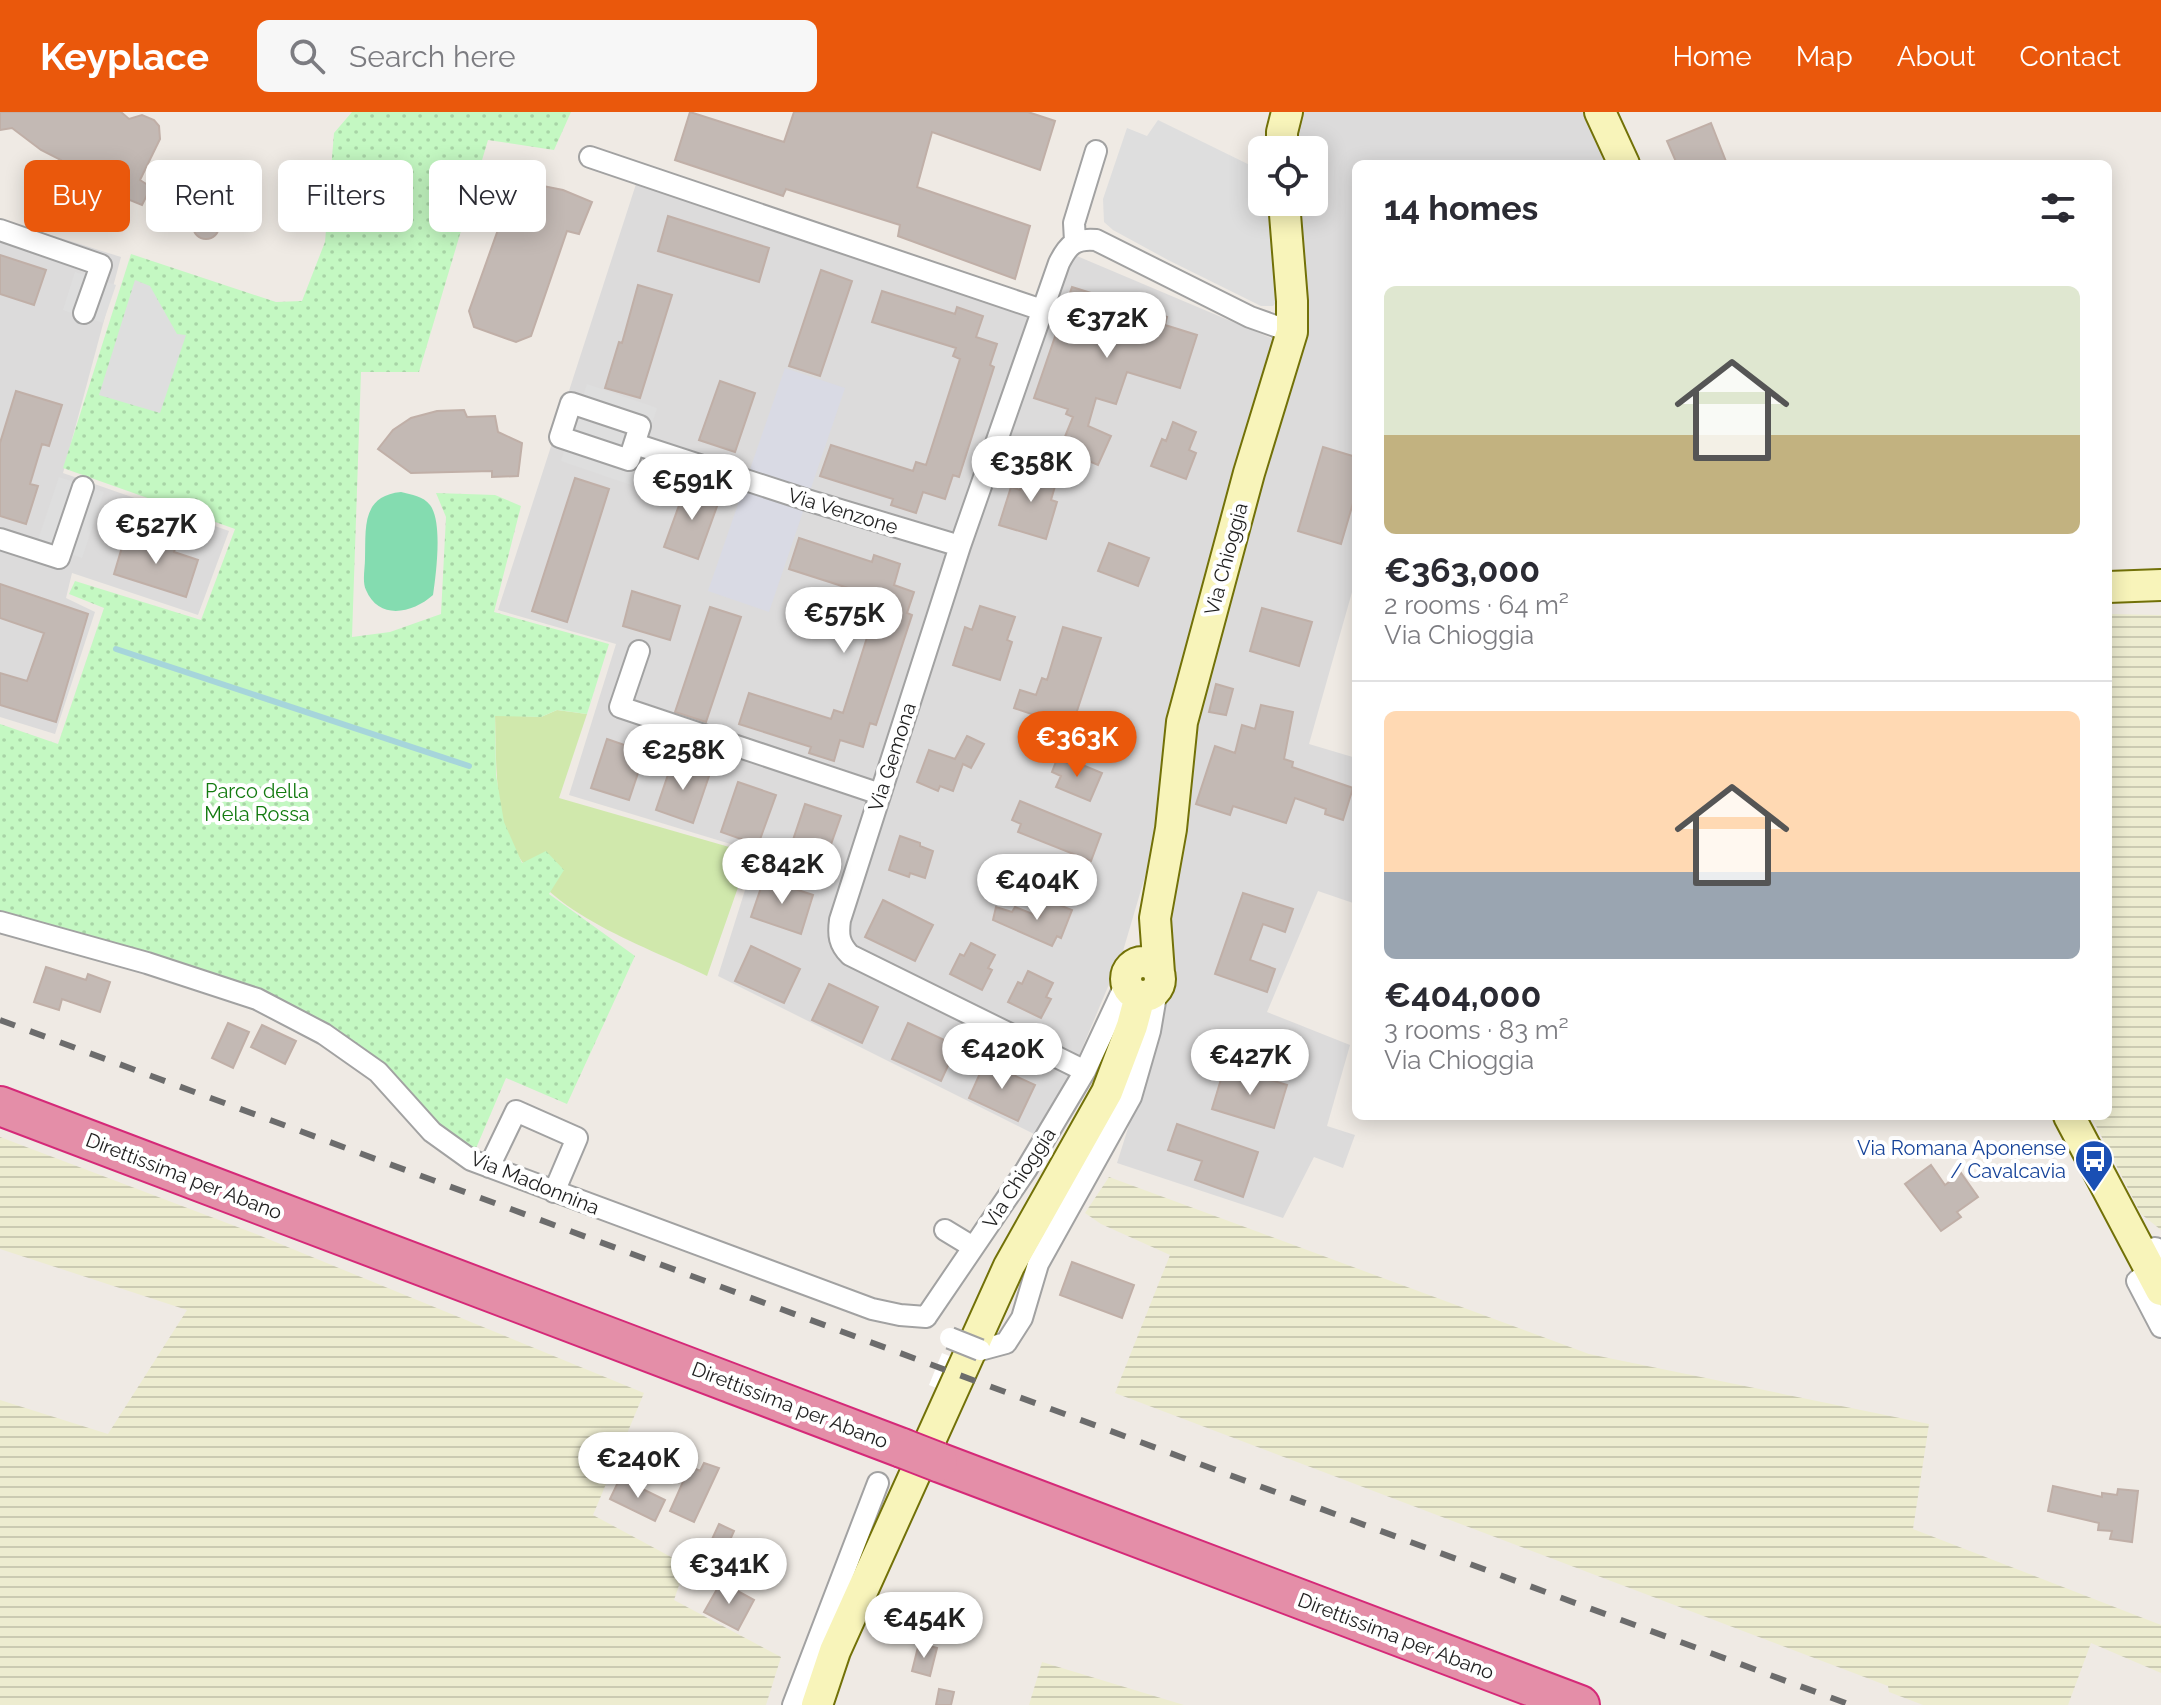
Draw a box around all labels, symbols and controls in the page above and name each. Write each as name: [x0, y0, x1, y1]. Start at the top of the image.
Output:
search box: [257, 20, 817, 92]
text: Keyplace: [40, 34, 209, 79]
icon: search: [285, 34, 329, 78]
text: Search here: [349, 39, 516, 74]
text: Home: [1672, 40, 1752, 73]
text: Map: [1796, 40, 1853, 73]
text: About: [1897, 40, 1976, 73]
text: Contact: [2020, 40, 2121, 73]
map controls: [1248, 136, 1328, 216]
button: locate: [1248, 136, 1328, 216]
chip: Buy: [24, 160, 130, 232]
chip: Rent: [146, 160, 262, 232]
chip: Filters: [278, 160, 413, 232]
chip: New: [429, 160, 546, 232]
icon: filters: [2036, 186, 2080, 230]
text: 14 homes: [1384, 188, 1538, 228]
pin: €372K: [1051, 292, 1163, 360]
text: €372K: [1066, 303, 1148, 333]
icon: home: [1660, 338, 1804, 482]
pin: €358K: [975, 436, 1087, 504]
text: €358K: [990, 447, 1072, 477]
pin: €591K: [636, 454, 748, 522]
text: €591K: [652, 465, 732, 495]
street label: Via Venzone: [785, 483, 901, 539]
pin: €527K: [100, 498, 212, 566]
street label: Via Chioggia: [1199, 500, 1253, 618]
text: €527K: [115, 509, 197, 539]
text: €363,000: [1384, 550, 1540, 590]
pin: €575K: [788, 587, 900, 655]
text: 2 rooms · 64 m²: [1384, 590, 1569, 620]
text: €575K: [803, 598, 885, 628]
text: Via Chioggia: [1384, 620, 1534, 650]
street label: Via Gemona: [863, 700, 921, 814]
pin: €363K: [1021, 711, 1133, 779]
text: €363K: [1036, 722, 1118, 752]
pin: €258K: [627, 724, 739, 792]
text: €258K: [642, 735, 724, 765]
icon: home: [1660, 763, 1804, 907]
park label: Parco della Mela Rossa: [204, 779, 310, 826]
pin: €842K: [726, 838, 838, 906]
text: €842K: [740, 849, 824, 879]
pin: €404K: [981, 854, 1093, 922]
text: €404K: [995, 865, 1079, 895]
text: €404,000: [1384, 975, 1541, 1015]
text: 3 rooms · 83 m²: [1384, 1015, 1569, 1045]
pin: €420K: [946, 1023, 1058, 1091]
pin: €427K: [1194, 1029, 1306, 1097]
text: €420K: [960, 1034, 1044, 1064]
text: €427K: [1209, 1040, 1291, 1070]
text: Via Chioggia: [1384, 1045, 1534, 1075]
street label: Via Chioggia: [977, 1123, 1061, 1233]
street label: Direttissima per Abano: [82, 1127, 286, 1225]
place label: Via Romana Aponense / Cavalcavia: [1857, 1136, 2066, 1183]
bus stop icon: Via Romana Aponense / Cavalcavia: [2073, 1138, 2115, 1193]
street label: Via Madonnina: [467, 1146, 603, 1220]
street label: Direttissima per Abano: [688, 1356, 892, 1454]
pin: €240K: [582, 1432, 694, 1500]
text: €240K: [596, 1443, 680, 1473]
pin: €341K: [673, 1538, 785, 1606]
text: €341K: [689, 1549, 769, 1579]
street label: Direttissima per Abano: [1294, 1587, 1498, 1685]
pin: €454K: [868, 1592, 980, 1660]
text: €454K: [883, 1603, 965, 1633]

